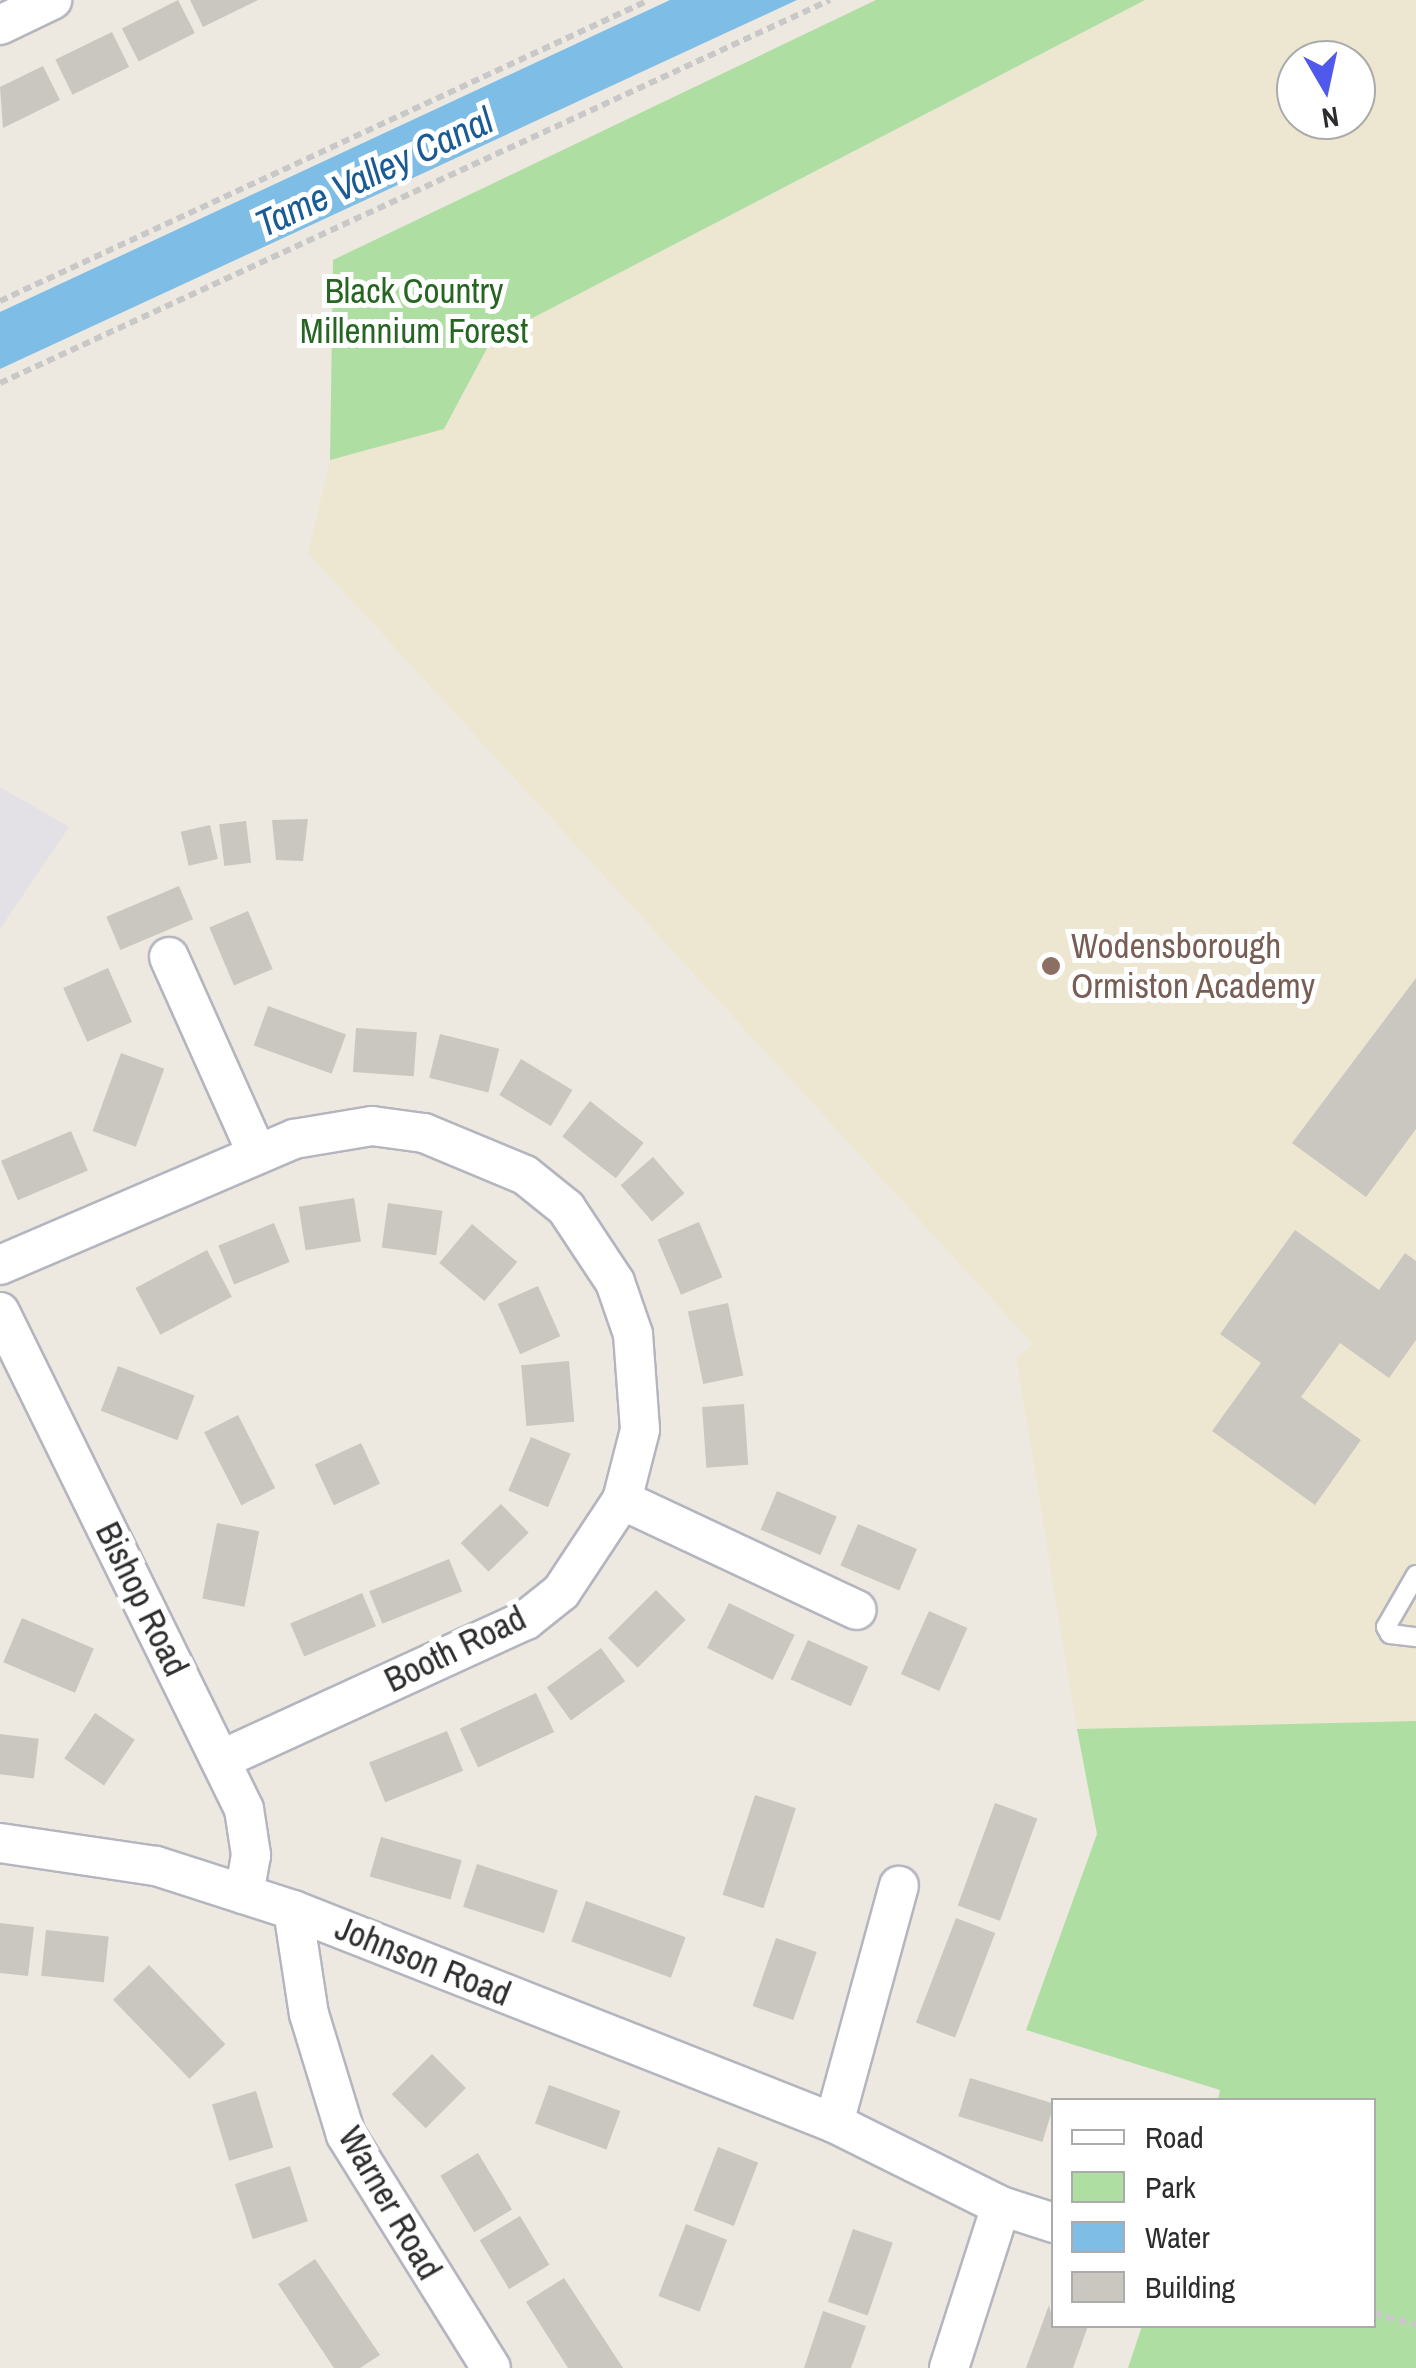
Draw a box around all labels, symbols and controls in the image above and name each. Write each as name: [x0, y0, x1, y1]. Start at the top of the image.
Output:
north arrow: [1276, 40, 1376, 140]
water label: Tame Valley Canal: [248, 97, 500, 247]
text: N: [1319, 98, 1342, 138]
park label: Black Country Millennium Forest: [300, 270, 528, 352]
place label: Wodensborough Ormiston Academy: [1071, 925, 1317, 1007]
marker: Wodensborough Ormiston Academy: [1040, 955, 1062, 977]
street label: Bishop Road: [87, 1515, 197, 1683]
street label: Booth Road: [378, 1597, 532, 1701]
street label: Johnson Road: [329, 1907, 517, 2015]
legend: [1051, 2098, 1376, 2328]
text: Road: [1145, 2117, 1204, 2157]
street label: Warner Road: [329, 2119, 451, 2287]
text: Park: [1145, 2167, 1196, 2207]
text: Water: [1145, 2217, 1210, 2257]
text: Building: [1145, 2267, 1235, 2307]

